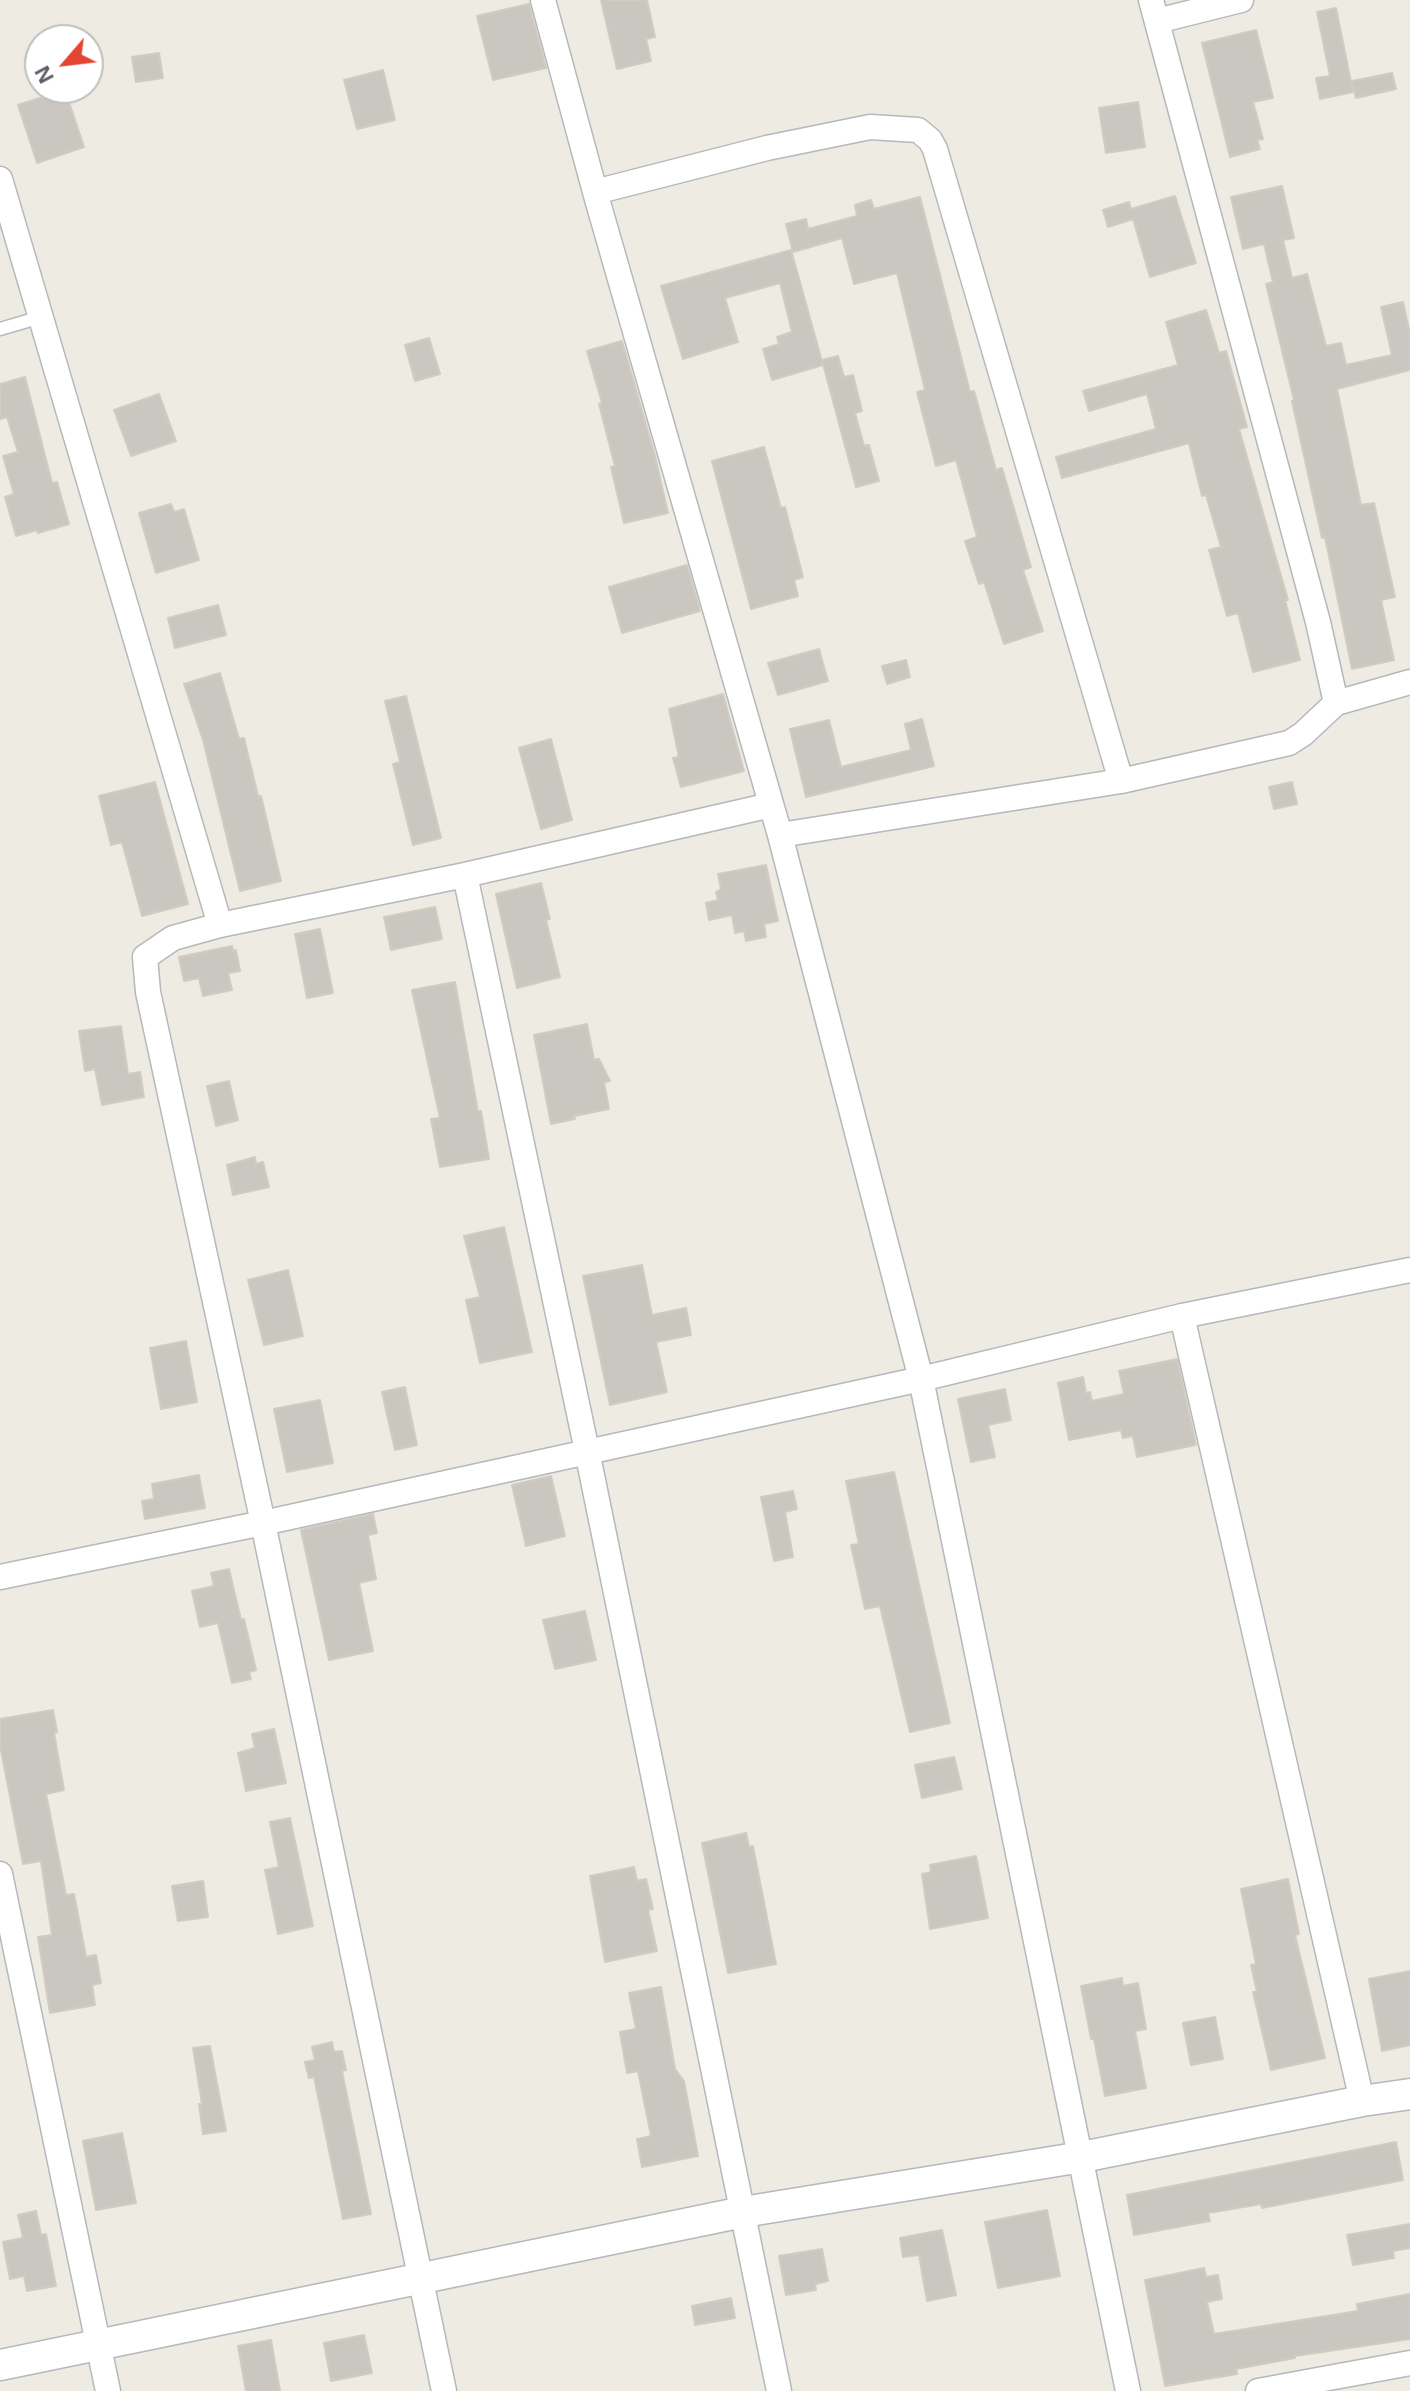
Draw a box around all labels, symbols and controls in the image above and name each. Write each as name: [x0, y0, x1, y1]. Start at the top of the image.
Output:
north arrow: [24, 24, 104, 104]
text: N: [29, 62, 59, 87]

